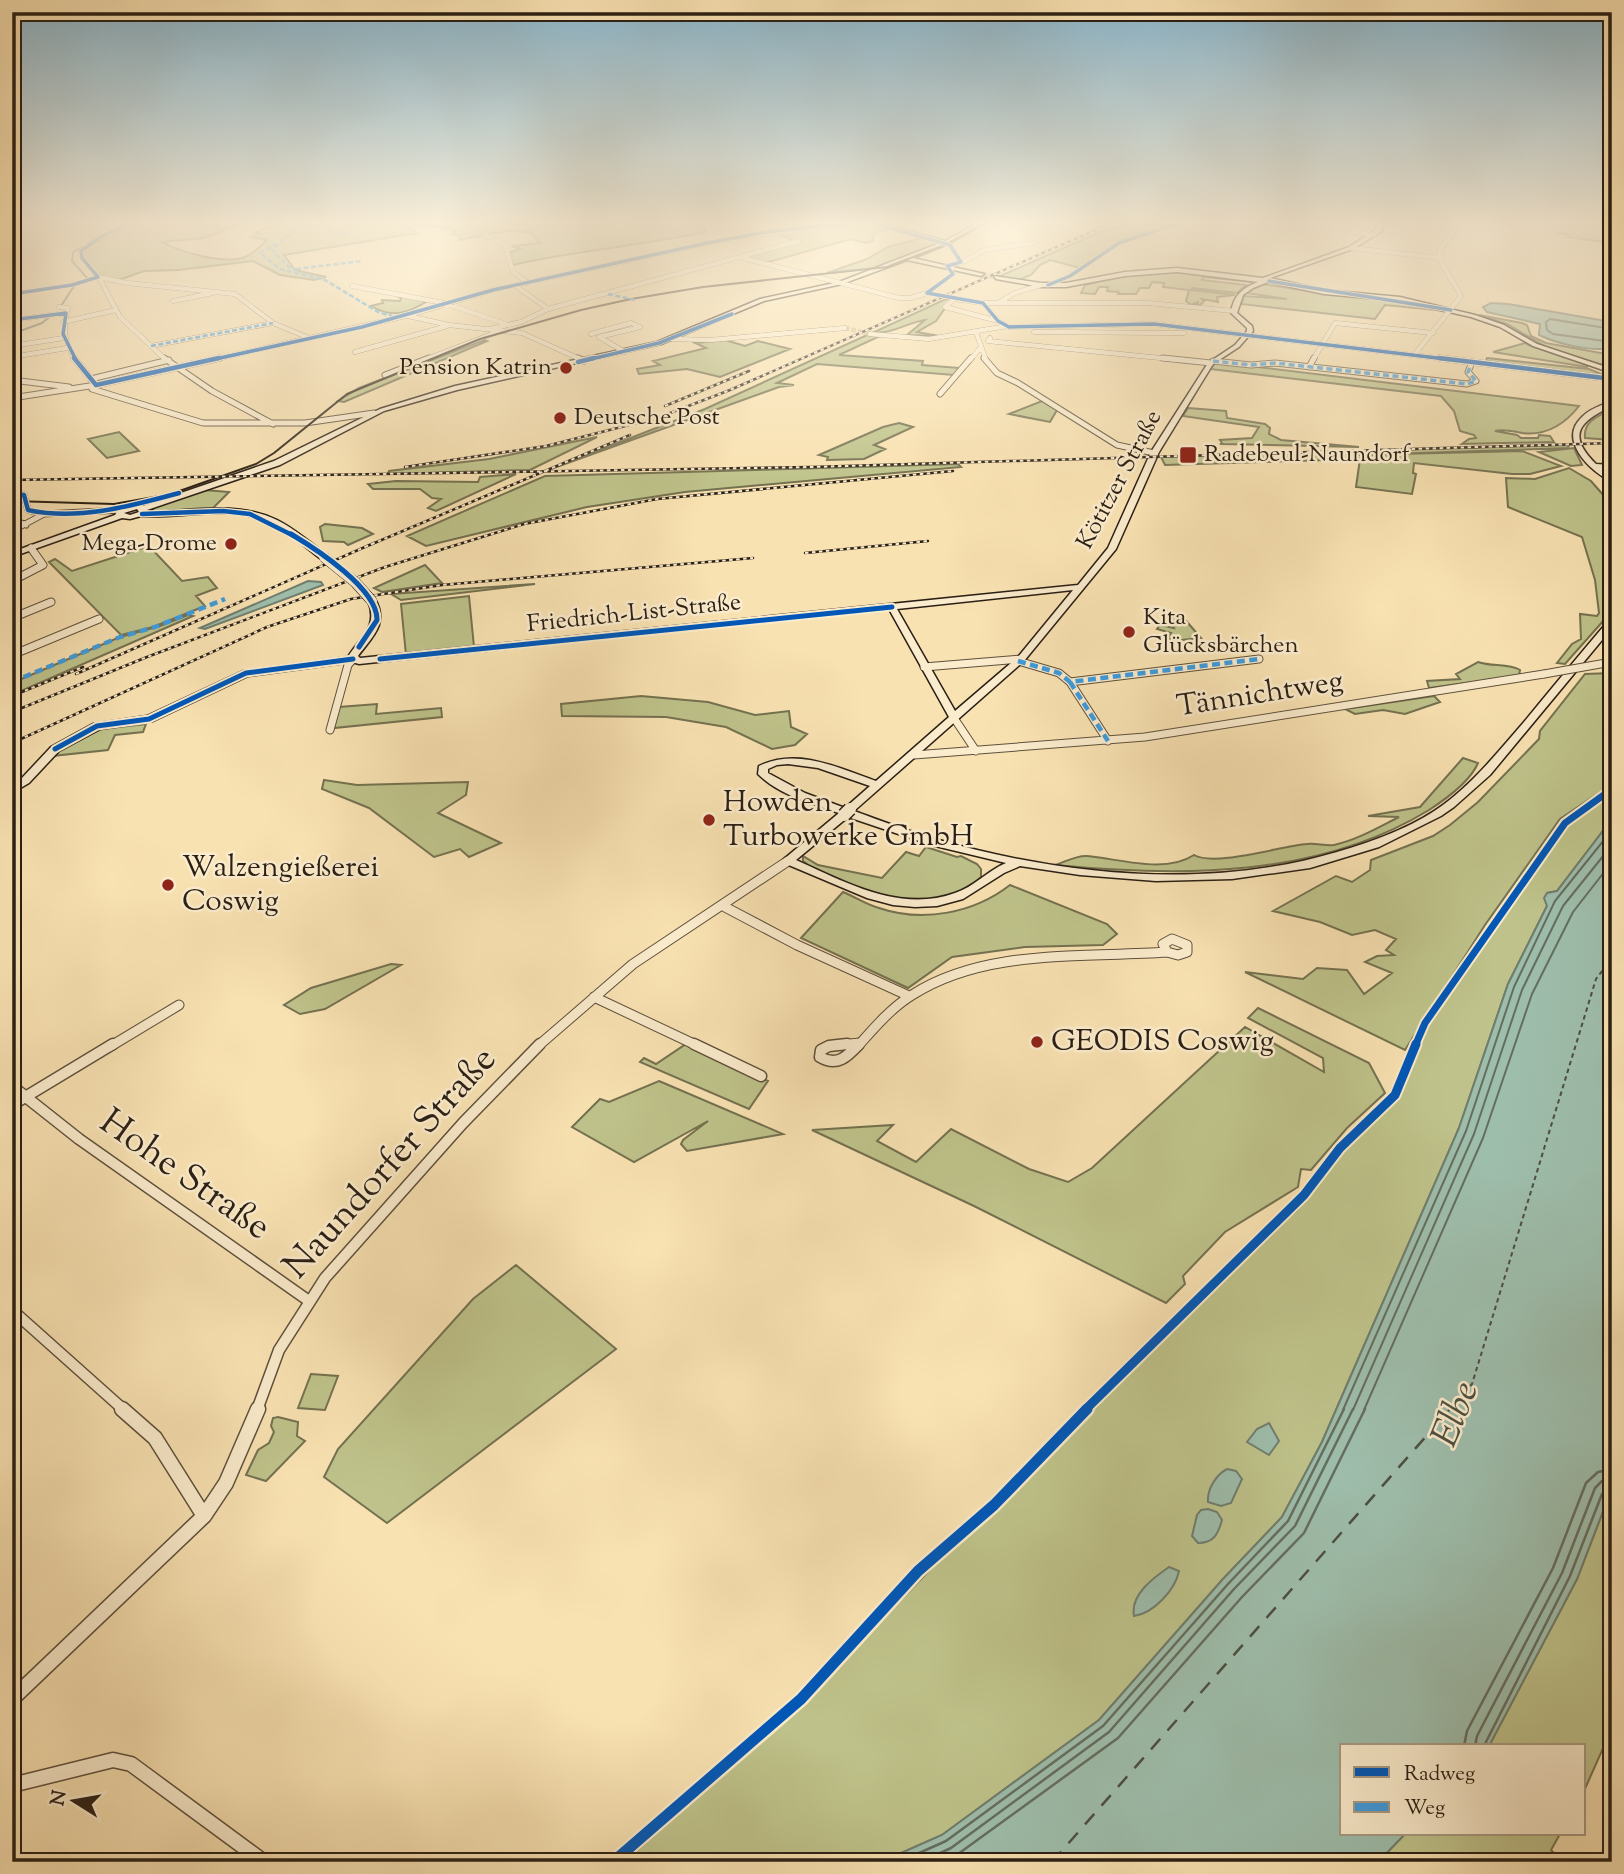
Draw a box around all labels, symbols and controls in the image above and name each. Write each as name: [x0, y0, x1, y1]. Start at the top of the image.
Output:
place label: Pension Katrin: [399, 351, 552, 385]
marker: Pension Katrin: [558, 360, 574, 376]
place label: Deutsche Post: [574, 401, 720, 435]
street label: Kötitzer Straße: [1069, 404, 1171, 556]
marker: Deutsche Post: [552, 410, 568, 426]
place label: Radebeul-Naundorf: [1204, 438, 1412, 472]
marker: Radebeul-Naundorf: [1178, 445, 1198, 465]
place label: Mega-Drome: [82, 527, 217, 561]
marker: Mega-Drome: [223, 536, 239, 552]
street label: Friedrich-List-Straße: [525, 586, 743, 642]
place label: Kita Glücksbärchen: [1143, 601, 1299, 663]
marker: Kita Glücksbärchen: [1121, 624, 1137, 640]
street label: Tännichtweg: [1174, 661, 1346, 729]
place label: Howden Turbowerke GmbH: [723, 782, 974, 859]
marker: Howden Turbowerke GmbH: [701, 812, 717, 828]
place label: Walzengießerei Coswig: [182, 847, 379, 924]
marker: Walzengießerei Coswig: [160, 877, 176, 893]
place label: GEODIS Coswig: [1051, 1021, 1274, 1064]
marker: GEODIS Coswig: [1029, 1034, 1045, 1050]
street label: Naundorfer Straße: [272, 1036, 510, 1292]
street label: Hohe Straße: [87, 1097, 281, 1255]
water label: Elbe: [1420, 1374, 1494, 1456]
legend: [1340, 1744, 1586, 1836]
text: Radweg: [1404, 1760, 1475, 1790]
north arrow: [38, 1766, 108, 1836]
text: N: [45, 1788, 74, 1808]
text: Weg: [1404, 1794, 1445, 1824]

